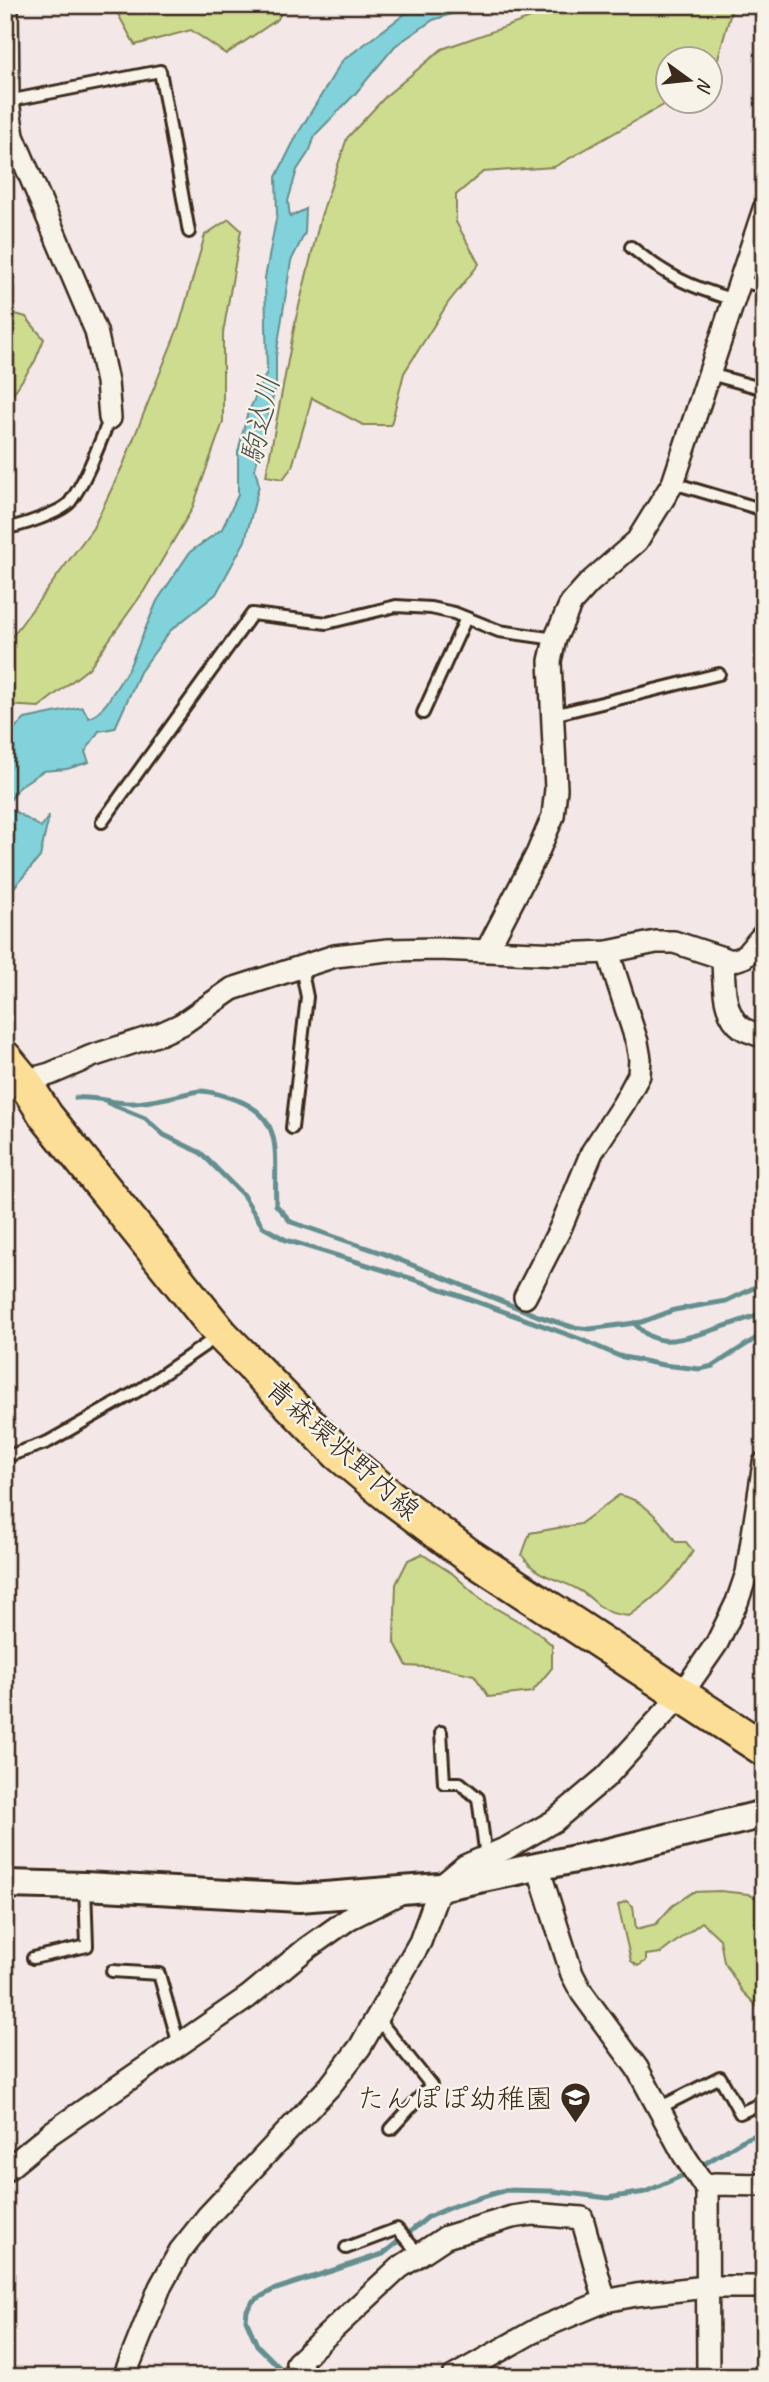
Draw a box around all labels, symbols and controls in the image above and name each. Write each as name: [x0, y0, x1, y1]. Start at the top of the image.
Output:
north arrow: [654, 46, 724, 116]
text: N: [691, 75, 718, 96]
water label: 駒込川: [232, 372, 288, 468]
street label: 青森環状野内線: [258, 1370, 428, 1528]
place label: たんぽぽ幼稚園: [357, 2081, 553, 2116]
school or university icon: たんぽぽ幼稚園: [559, 2081, 593, 2125]

